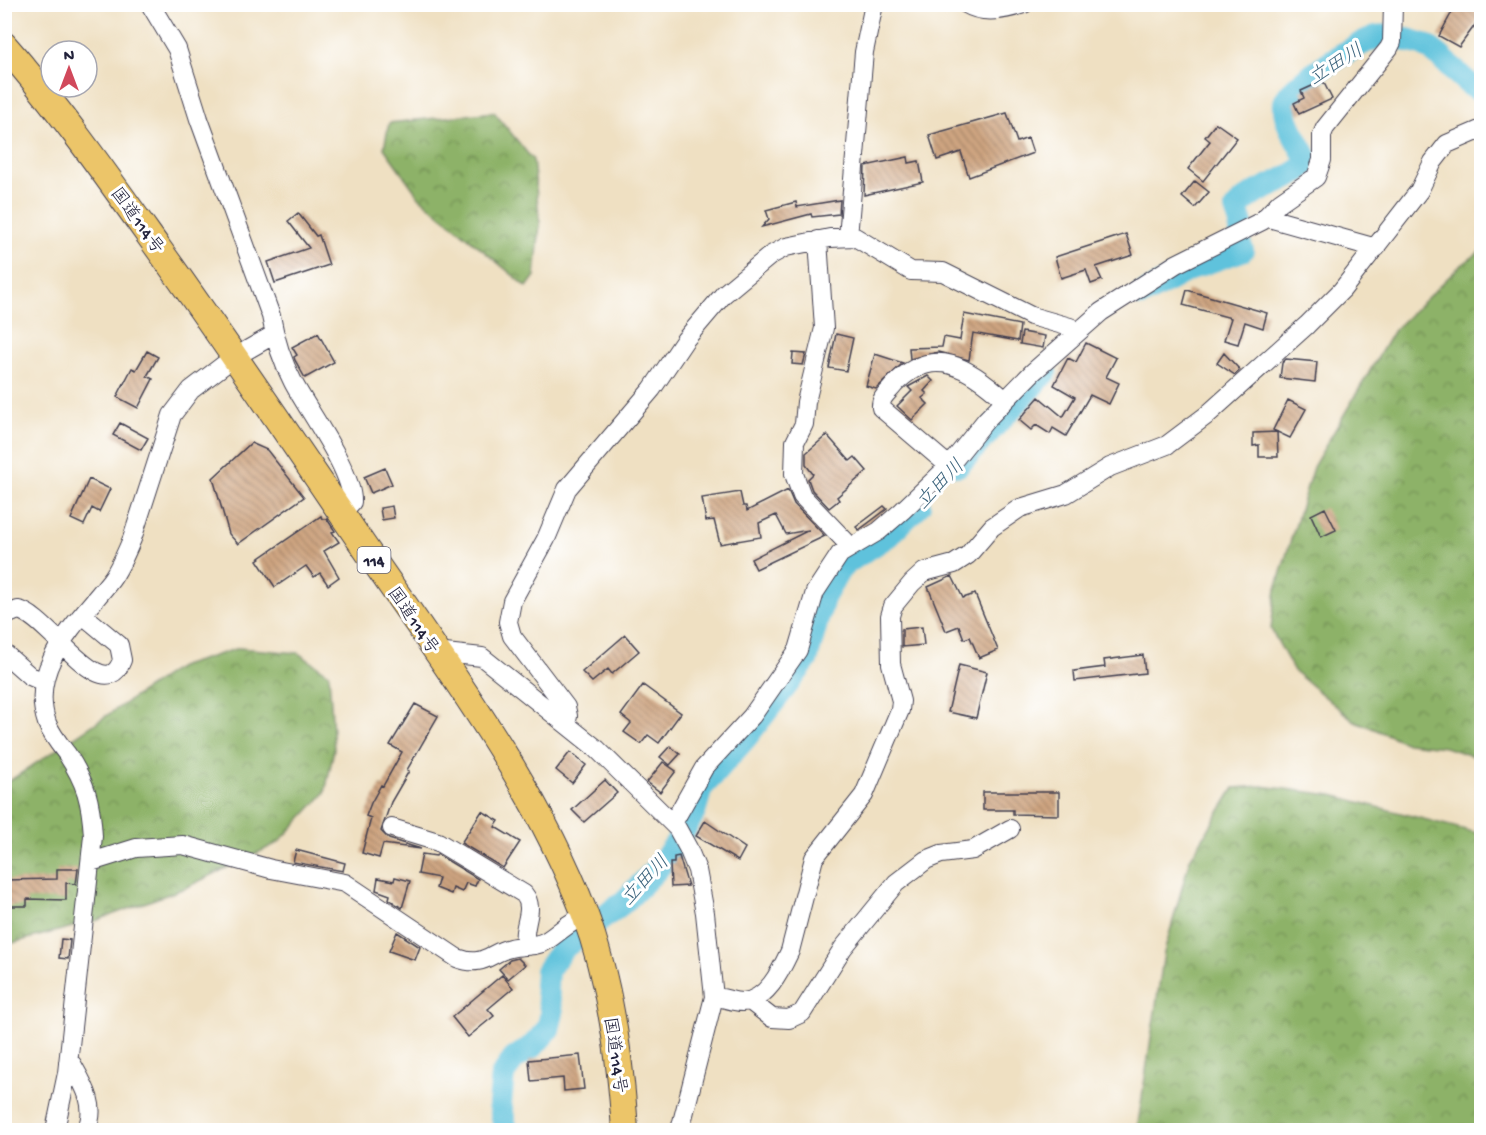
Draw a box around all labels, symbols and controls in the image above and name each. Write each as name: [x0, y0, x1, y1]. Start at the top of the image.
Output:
north arrow: [39, 39, 99, 99]
water label: 立田川: [1305, 39, 1368, 92]
text: N: [64, 48, 75, 67]
street label: 国道114号: [105, 184, 168, 259]
water label: 立田川: [912, 455, 971, 515]
road number: 114: [358, 547, 391, 573]
street label: 国道114号: [382, 583, 443, 659]
water label: 立田川: [617, 851, 675, 911]
street label: 国道114号: [598, 1016, 630, 1095]

